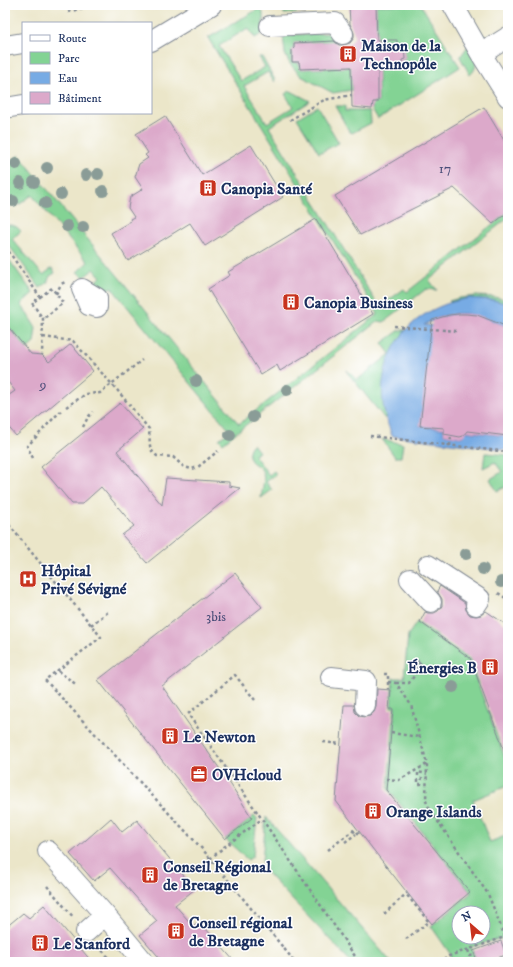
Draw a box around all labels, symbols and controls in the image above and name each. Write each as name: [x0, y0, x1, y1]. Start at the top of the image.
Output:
legend: [22, 22, 152, 114]
text: Route: [58, 31, 86, 46]
place label: Maison de la Technopôle: [360, 36, 442, 74]
building icon: Maison de la Technopôle: [338, 44, 358, 64]
text: Parc: [58, 51, 80, 66]
text: Eau: [58, 71, 78, 86]
text: Bâtiment: [58, 91, 102, 106]
house number: 17: [439, 160, 451, 178]
building icon: Canopia Santé: [198, 178, 218, 198]
place label: Canopia Santé: [221, 179, 312, 199]
building icon: Canopia Business: [281, 292, 301, 312]
place label: Canopia Business: [304, 293, 414, 313]
house number: 9: [39, 376, 47, 394]
place label: Hôpital Privé Sévigné: [41, 561, 127, 599]
hospital icon: Hôpital Privé Sévigné: [18, 569, 38, 589]
house number: 3bis: [206, 608, 226, 626]
building icon: Énergies B: [480, 657, 500, 677]
place label: Énergies B: [407, 658, 477, 678]
building icon: Le Newton: [160, 726, 180, 746]
place label: Le Newton: [183, 727, 256, 747]
office icon: OVHcloud: [189, 764, 209, 784]
place label: OVHcloud: [212, 765, 283, 785]
building icon: Orange Islands: [363, 801, 383, 821]
place label: Orange Islands: [386, 802, 482, 822]
place label: Conseil Régional de Bretagne: [163, 857, 272, 895]
building icon: Conseil Régional de Bretagne: [140, 865, 160, 885]
north arrow: [451, 905, 491, 945]
text: N: [460, 909, 474, 925]
place label: Conseil régional de Bretagne: [189, 913, 294, 951]
building icon: Conseil régional de Bretagne: [166, 921, 186, 941]
building icon: Le Stanford: [30, 933, 50, 953]
place label: Le Stanford: [53, 934, 131, 954]

